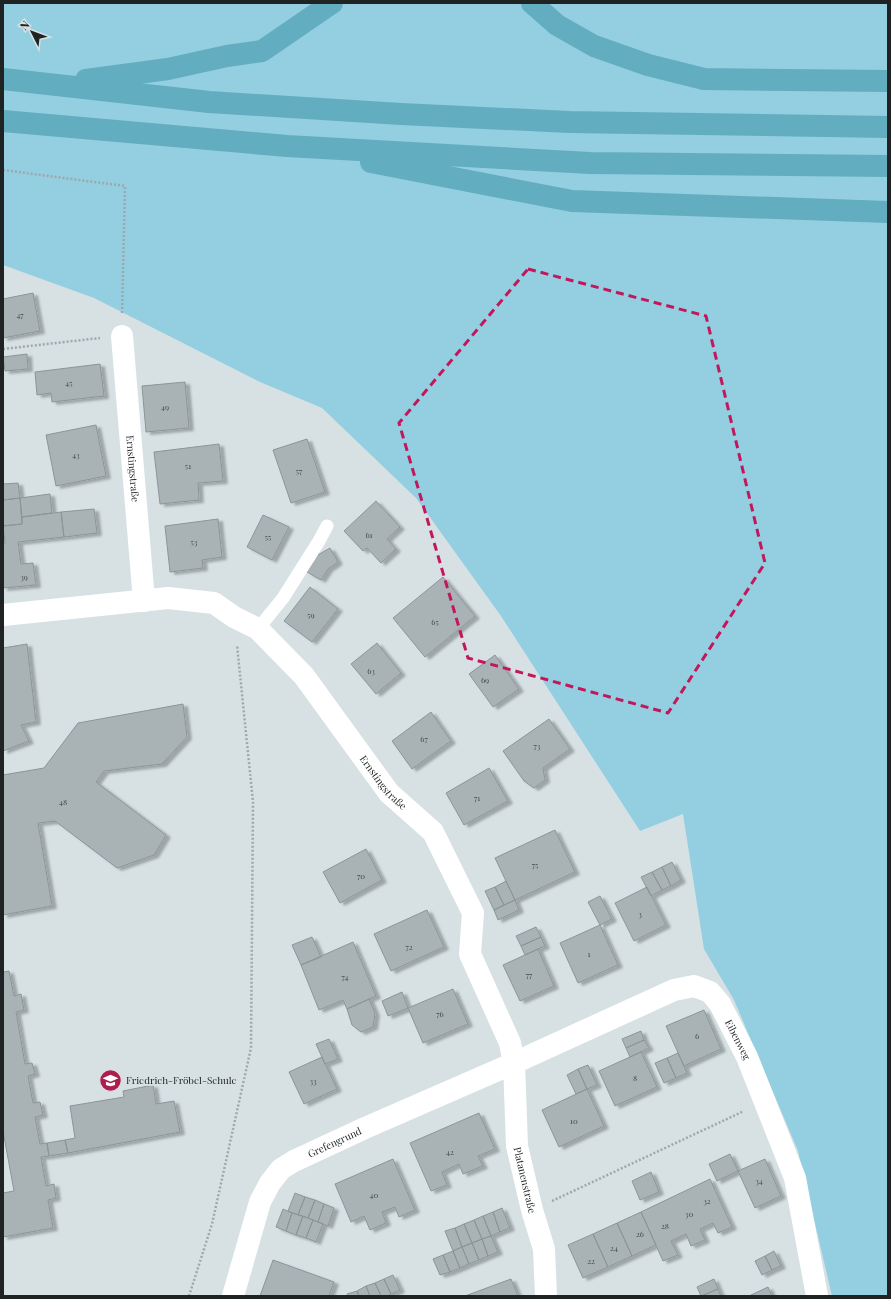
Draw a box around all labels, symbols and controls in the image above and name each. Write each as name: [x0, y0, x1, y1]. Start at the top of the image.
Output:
north arrow: [12, 12, 52, 52]
text: N: [16, 17, 32, 33]
house number: 47: [16, 309, 24, 320]
house number: 45: [65, 377, 73, 388]
house number: 49: [161, 401, 169, 412]
street label: Ernstingstraße: [123, 435, 143, 503]
house number: 43: [72, 449, 80, 460]
house number: 51: [185, 460, 191, 471]
house number: 57: [296, 465, 303, 476]
house number: 61: [365, 529, 373, 540]
house number: 55: [265, 531, 271, 542]
house number: 53: [191, 536, 198, 547]
house number: 39: [20, 571, 28, 582]
house number: 59: [307, 609, 315, 620]
house number: 65: [431, 616, 439, 627]
house number: 63: [367, 665, 375, 676]
house number: 69: [481, 674, 489, 685]
house number: 67: [420, 733, 428, 744]
house number: 73: [534, 740, 541, 751]
street label: Ernstingstraße: [357, 752, 410, 813]
house number: 71: [474, 792, 480, 803]
house number: 48: [59, 796, 67, 807]
house number: 75: [532, 859, 538, 870]
house number: 70: [357, 870, 365, 881]
house number: 3: [638, 908, 642, 919]
house number: 72: [405, 941, 413, 952]
house number: 1: [588, 948, 591, 959]
house number: 77: [526, 969, 533, 980]
house number: 74: [342, 971, 349, 982]
house number: 76: [436, 1008, 444, 1019]
street label: Eibenweg: [722, 1017, 755, 1063]
house number: 6: [695, 1030, 699, 1041]
school or university icon: Friedrich-Fröbel-Schule: [97, 1067, 123, 1093]
house number: 8: [633, 1072, 637, 1083]
place label: Friedrich-Fröbel-Schule: [126, 1073, 237, 1087]
house number: 33: [309, 1075, 317, 1086]
house number: 10: [570, 1115, 578, 1126]
street label: Grefengrund: [305, 1124, 364, 1161]
house number: 42: [446, 1146, 454, 1157]
street label: Platanenstraße: [510, 1146, 540, 1215]
house number: 34: [755, 1175, 763, 1186]
house number: 40: [370, 1189, 379, 1200]
house number: 32: [703, 1195, 711, 1206]
house number: 30: [685, 1208, 693, 1219]
house number: 28: [661, 1220, 669, 1231]
house number: 26: [636, 1228, 644, 1239]
house number: 24: [610, 1242, 618, 1253]
house number: 22: [587, 1255, 595, 1266]

